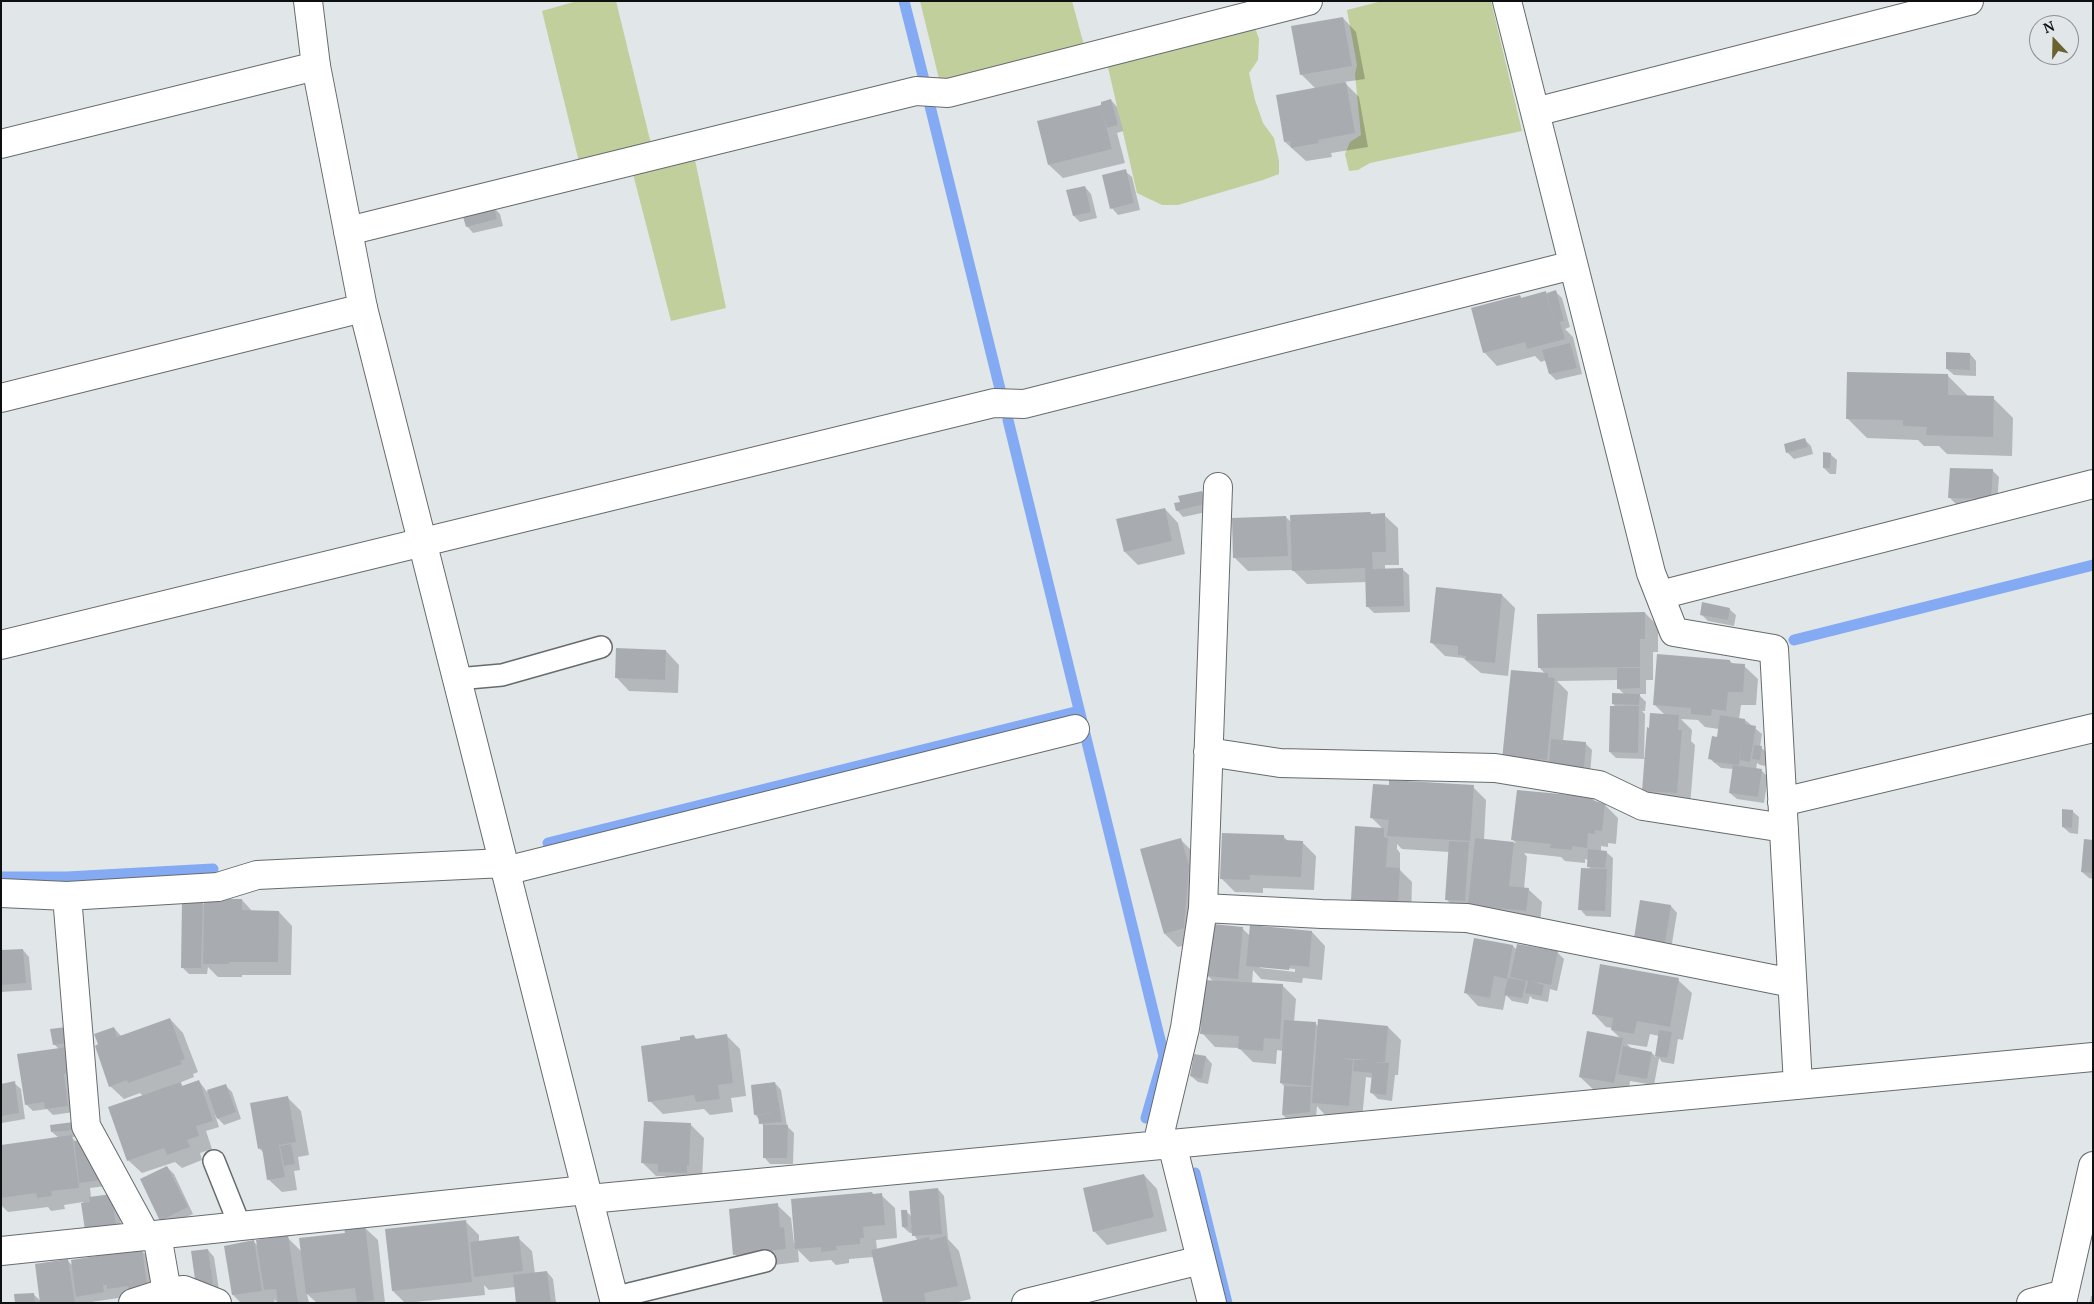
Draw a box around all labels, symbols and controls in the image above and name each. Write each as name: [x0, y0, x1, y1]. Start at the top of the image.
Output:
north arrow: [2029, 15, 2079, 65]
text: N: [2040, 16, 2057, 37]

